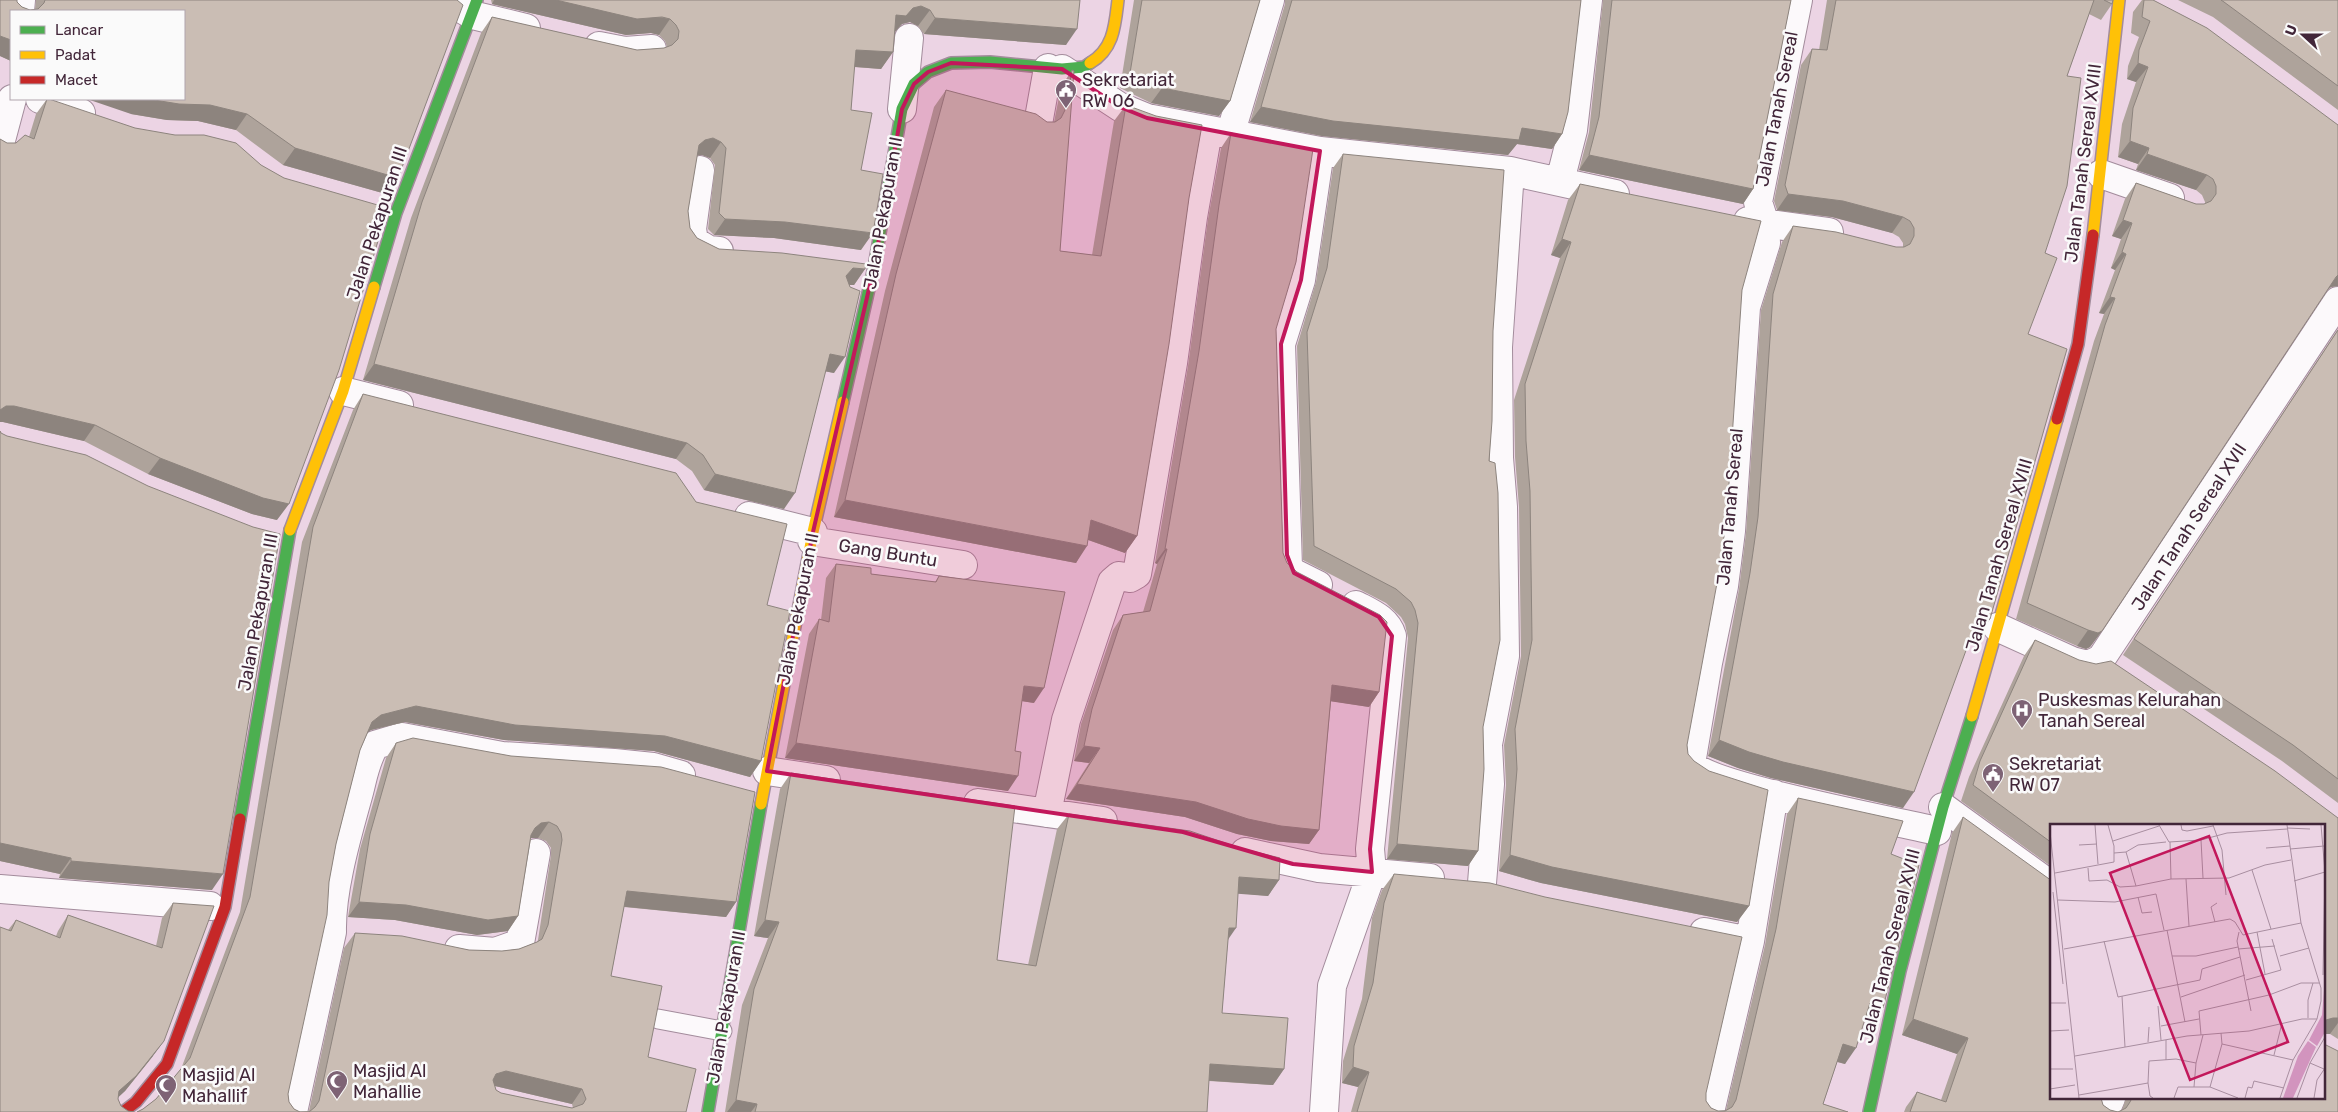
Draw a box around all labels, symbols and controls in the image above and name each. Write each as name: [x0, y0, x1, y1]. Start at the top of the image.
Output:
legend: [10, 10, 185, 100]
north arrow: [2278, 10, 2328, 60]
text: Lancar: [55, 21, 103, 39]
text: U: [2282, 23, 2301, 38]
street label: Jalan Tanah Sereal: [1751, 29, 1803, 189]
text: Padat: [55, 46, 96, 64]
street label: Jalan Tanah Sereal XVIII: [2060, 62, 2106, 264]
place label: Sekretariat RW 06: [1082, 69, 1174, 112]
text: Macet: [55, 71, 98, 89]
public building icon: Sekretariat RW 06: [1054, 78, 1078, 109]
street label: Jalan Pekapuran II: [859, 135, 907, 291]
street label: Jalan Pekapuran III: [342, 144, 412, 302]
street label: Jalan Tanah Sereal: [1712, 427, 1748, 587]
street label: Jalan Tanah Sereal XVII: [2127, 439, 2251, 615]
street label: Jalan Tanah Sereal XVIII: [1961, 456, 2037, 654]
street label: Jalan Pekapuran III: [233, 531, 283, 693]
street label: Jalan Pekapuran II: [772, 531, 824, 687]
street label: Gang Buntu: [837, 534, 939, 572]
place label: Puskesmas Kelurahan Tanah Sereal: [2038, 689, 2221, 732]
hospital icon: Puskesmas Kelurahan Tanah Sereal: [2010, 698, 2034, 729]
place label: Sekretariat RW 07: [2009, 753, 2101, 796]
public building icon: Sekretariat RW 07: [1981, 762, 2005, 793]
inset map: [2050, 824, 2326, 1100]
street label: Jalan Tanah Sereal XVIII: [1855, 846, 1925, 1046]
street label: Jalan Pekapuran II: [702, 929, 750, 1085]
place label: Masjid Al Mahallie: [353, 1060, 426, 1103]
place label: Masjid Al Mahallif: [182, 1064, 255, 1107]
mosque icon: Masjid Al Mahallie: [325, 1069, 349, 1100]
mosque icon: Masjid Al Mahallif: [154, 1073, 178, 1104]

